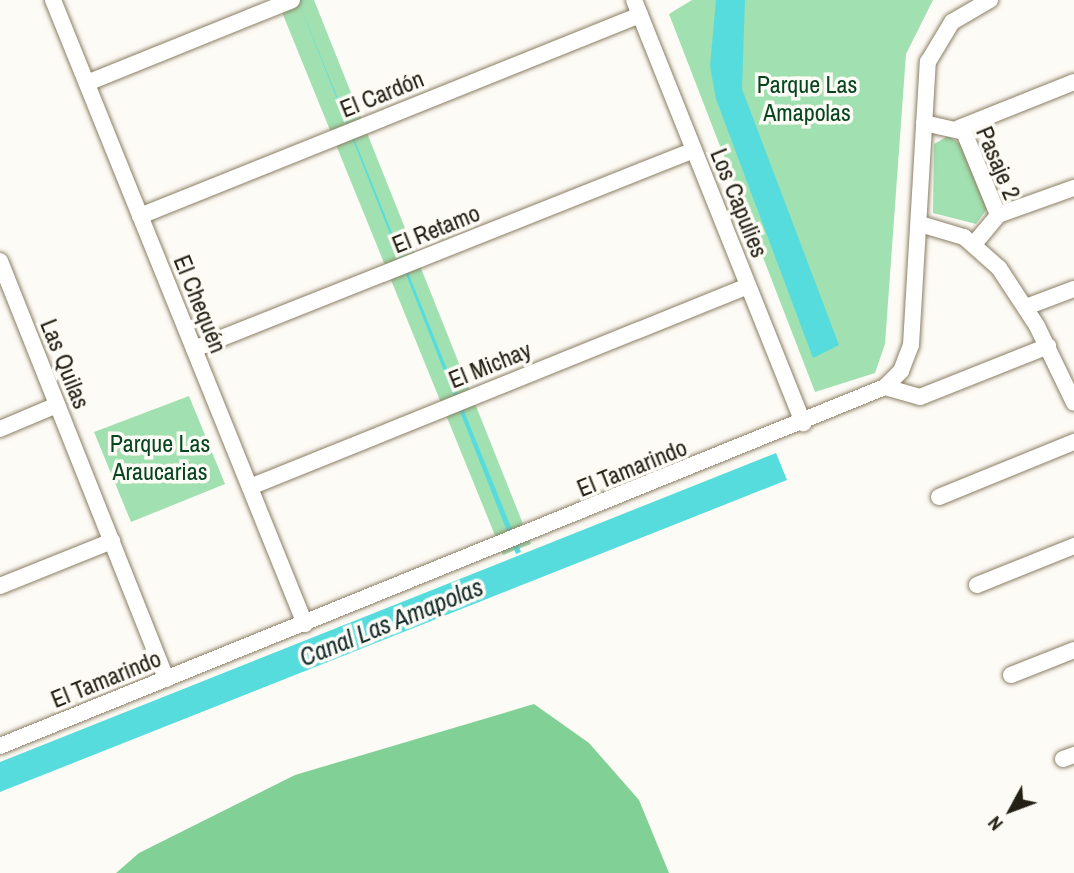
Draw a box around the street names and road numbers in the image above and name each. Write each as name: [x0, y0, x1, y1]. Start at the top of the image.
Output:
street label: El Cardón: [336, 64, 428, 124]
street label: Pasaje 2: [970, 122, 1026, 204]
street label: Los Capulies: [704, 144, 774, 262]
street label: El Retamo: [388, 198, 484, 260]
street label: El Chequén: [167, 251, 233, 357]
street label: Las Quilas: [34, 315, 96, 413]
street label: El Michay: [445, 335, 535, 395]
street label: El Tamarindo: [573, 433, 691, 503]
street label: El Tamarindo: [47, 644, 165, 714]

